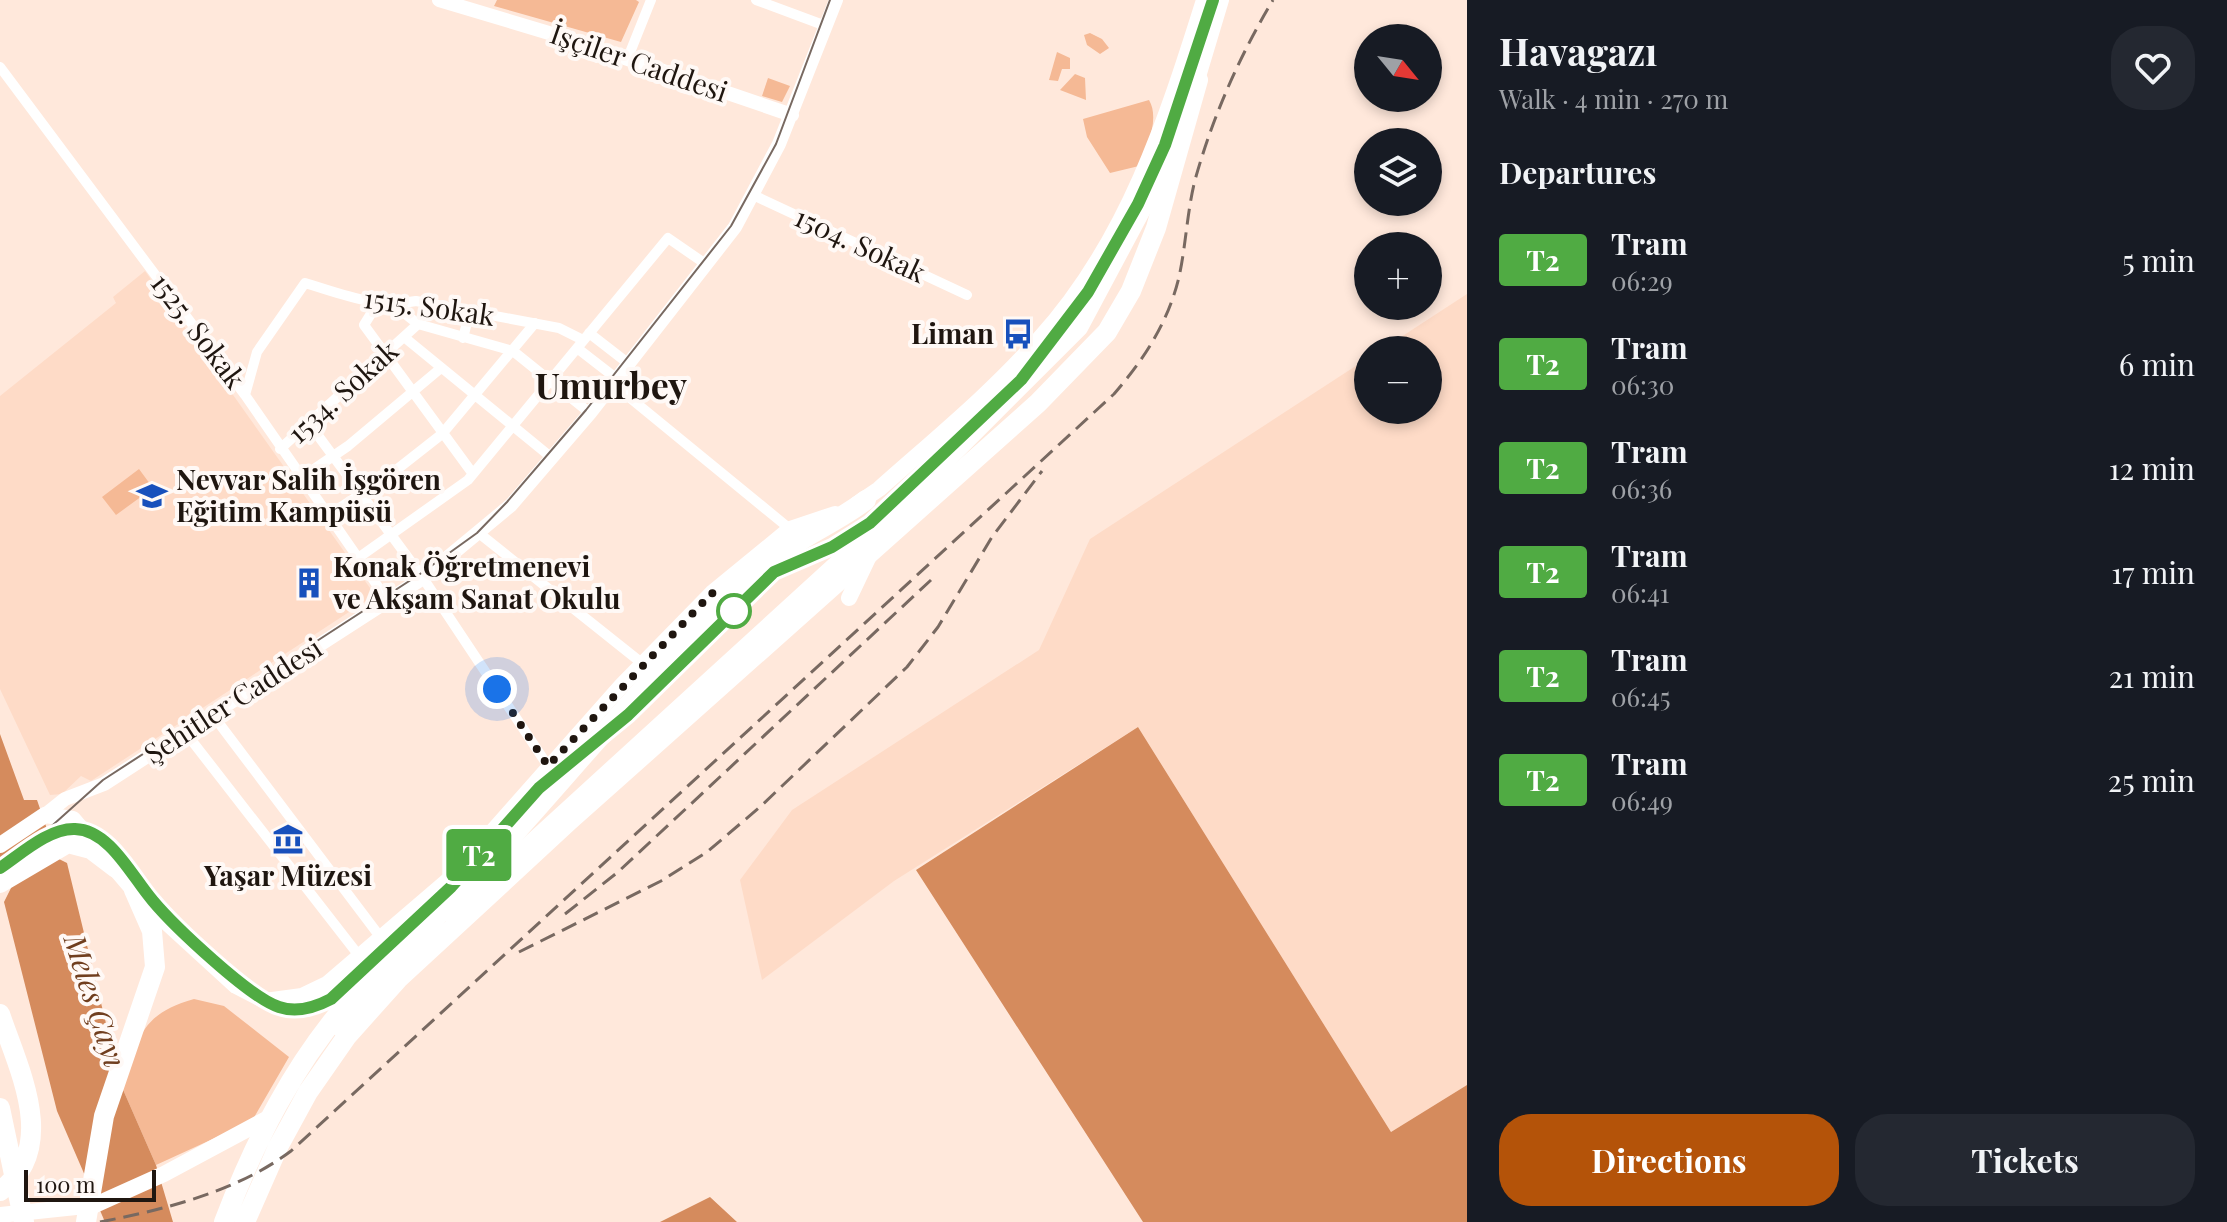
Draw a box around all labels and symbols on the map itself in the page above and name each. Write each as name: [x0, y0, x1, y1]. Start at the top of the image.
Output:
street label: İşçiler Caddesi: [546, 14, 733, 109]
north arrow: [1354, 24, 1442, 112]
street label: 1504. Sokak: [789, 197, 933, 290]
street label: 1525. Sokak: [144, 265, 255, 396]
street label: 1515. Sokak: [361, 278, 498, 333]
place label: Liman: [911, 314, 994, 351]
bus stop icon: Liman: [1001, 317, 1035, 351]
street label: 1534. Sokak: [279, 331, 406, 450]
district label: Umurbey: [535, 360, 687, 408]
place label: Nevvar Salih İşgören Eğitim Kampüsü: [176, 460, 441, 529]
school or university icon: Nevvar Salih İşgören Eğitim Kampüsü: [135, 479, 169, 513]
place label: Konak Öğretmenevi ve Akşam Sanat Okulu: [332, 547, 620, 616]
building icon: Konak Öğretmenevi ve Akşam Sanat Okulu: [292, 566, 326, 600]
unlabelled marker: [717, 594, 751, 628]
street label: Şehitler Caddesi: [136, 628, 328, 771]
your location: [477, 669, 517, 709]
museum icon: Yaşar Müzesi: [271, 822, 305, 856]
line badge: T2: [443, 829, 515, 881]
place label: Yaşar Müzesi: [203, 856, 372, 893]
water label: Meles Çayı: [55, 927, 136, 1072]
scale bar: [24, 1166, 156, 1202]

